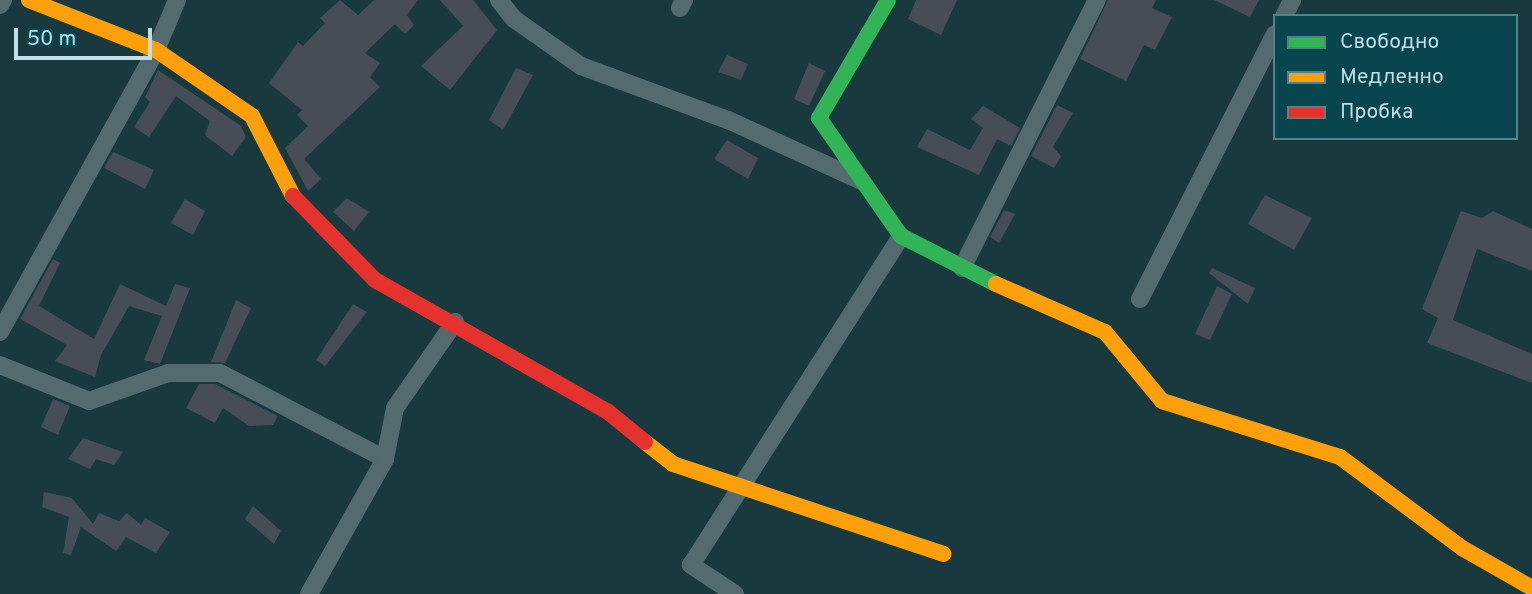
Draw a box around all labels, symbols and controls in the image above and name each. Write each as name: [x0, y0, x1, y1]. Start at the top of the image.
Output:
scale bar: [18, 14, 156, 58]
legend: [1273, 14, 1518, 140]
text: 50 m: [27, 26, 76, 53]
text: Свободно: [1340, 29, 1439, 56]
text: Медленно: [1340, 64, 1444, 91]
text: Пробка: [1340, 99, 1413, 126]

